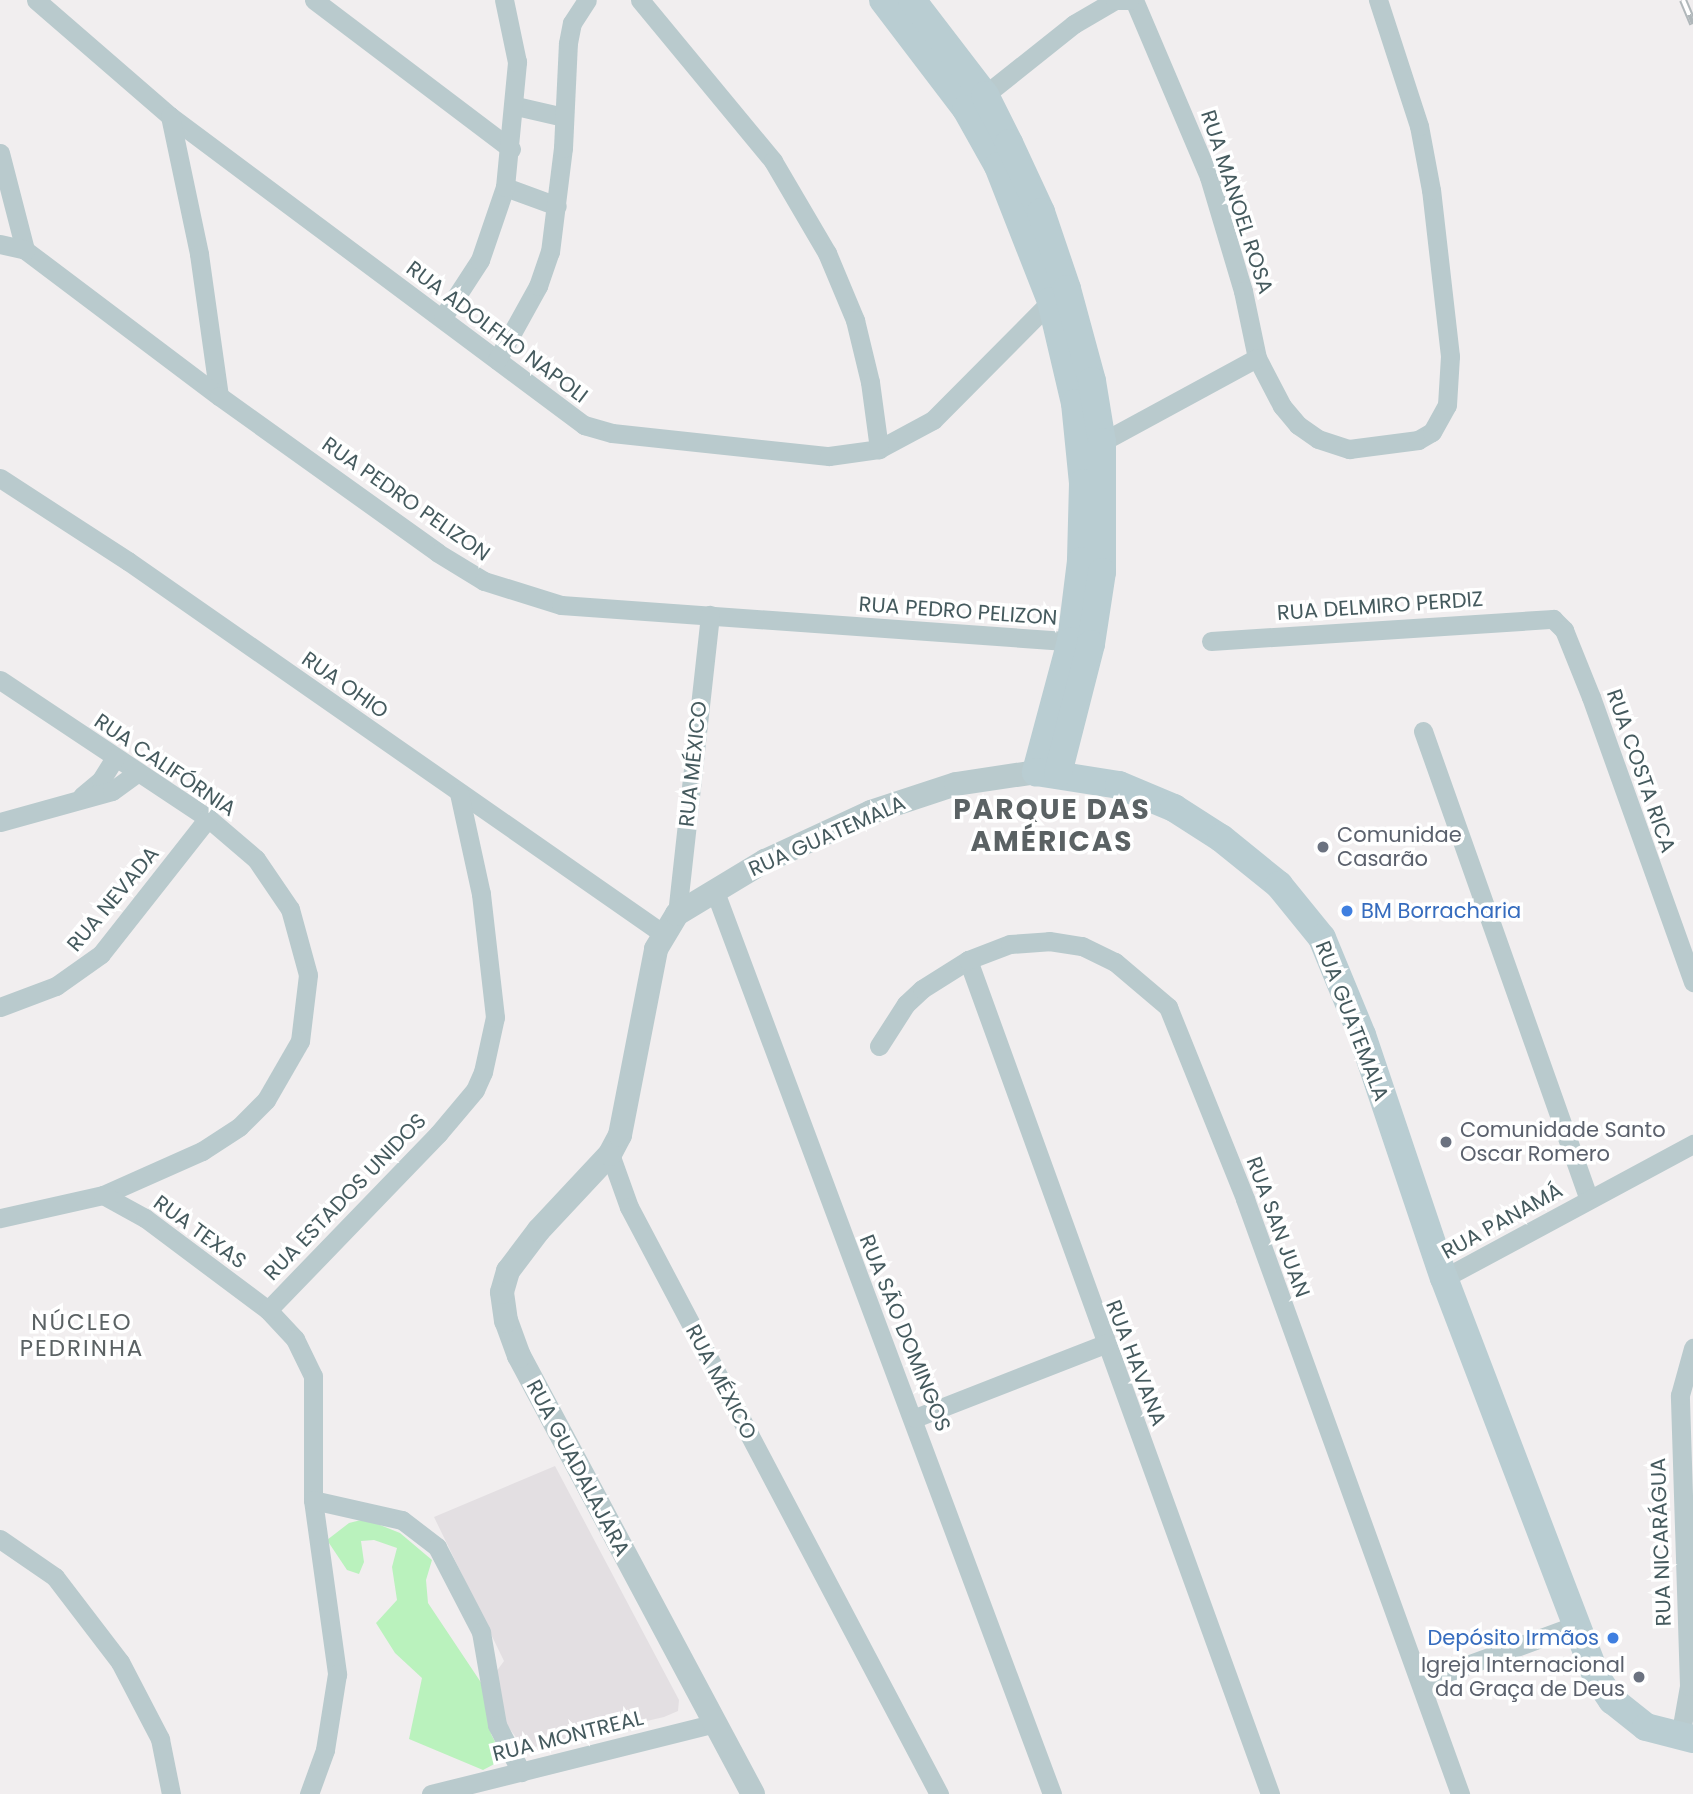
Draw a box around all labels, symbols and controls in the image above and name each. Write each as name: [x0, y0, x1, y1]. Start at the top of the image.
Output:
street label: RUA MANOEL ROSA: [1195, 107, 1279, 297]
street label: RUA ADOLFHO NAPOLI: [401, 256, 593, 408]
street label: RUA PEDRO PELIZON: [317, 432, 495, 566]
street label: RUA DELMIRO PERDIZ: [1276, 586, 1484, 626]
street label: RUA PEDRO PELIZON: [858, 591, 1058, 631]
street label: RUA OHIO: [297, 646, 393, 724]
street label: RUA COSTA RICA: [1601, 686, 1681, 856]
street label: RUA MÉXICO: [674, 700, 712, 828]
street label: RUA CALIFÓRNIA: [89, 708, 241, 822]
street label: RUA GUATEMALA: [745, 790, 909, 882]
district label: PARQUE DAS AMÉRICAS: [955, 793, 1149, 859]
place label: Comunidae Casarão: [1337, 822, 1462, 872]
marker: Comunidae Casarão: [1315, 839, 1331, 855]
street label: RUA NEVADA: [62, 841, 164, 957]
place label: BM Borracharia: [1361, 898, 1521, 924]
marker: BM Borracharia: [1339, 903, 1355, 919]
street label: RUA GUATEMALA: [1310, 938, 1394, 1104]
street label: RUA ESTADOS UNIDOS: [259, 1108, 431, 1286]
place label: Comunidade Santo Oscar Romero: [1460, 1117, 1666, 1167]
marker: Comunidade Santo Oscar Romero: [1438, 1134, 1454, 1150]
street label: RUA SAN JUAN: [1241, 1153, 1315, 1301]
street label: RUA PANAMÁ: [1437, 1177, 1567, 1265]
street label: RUA TEXAS: [149, 1190, 251, 1274]
street label: RUA SÃO DOMINGOS: [854, 1231, 956, 1435]
street label: RUA HAVANA: [1100, 1297, 1172, 1429]
district label: NÚCLEO PEDRINHA: [21, 1308, 143, 1362]
street label: RUA MÉXICO: [680, 1320, 762, 1444]
street label: RUA GUADALAJARA: [521, 1376, 635, 1560]
street label: RUA NICARÁGUA: [1645, 1457, 1677, 1627]
place label: Depósito Irmãos: [1427, 1625, 1599, 1651]
marker: Depósito Irmãos: [1605, 1630, 1621, 1646]
place label: Igreja Internacional da Graça de Deus: [1421, 1652, 1625, 1702]
marker: Igreja Internacional da Graça de Deus: [1631, 1669, 1647, 1685]
street label: RUA MONTREAL: [490, 1705, 646, 1767]

